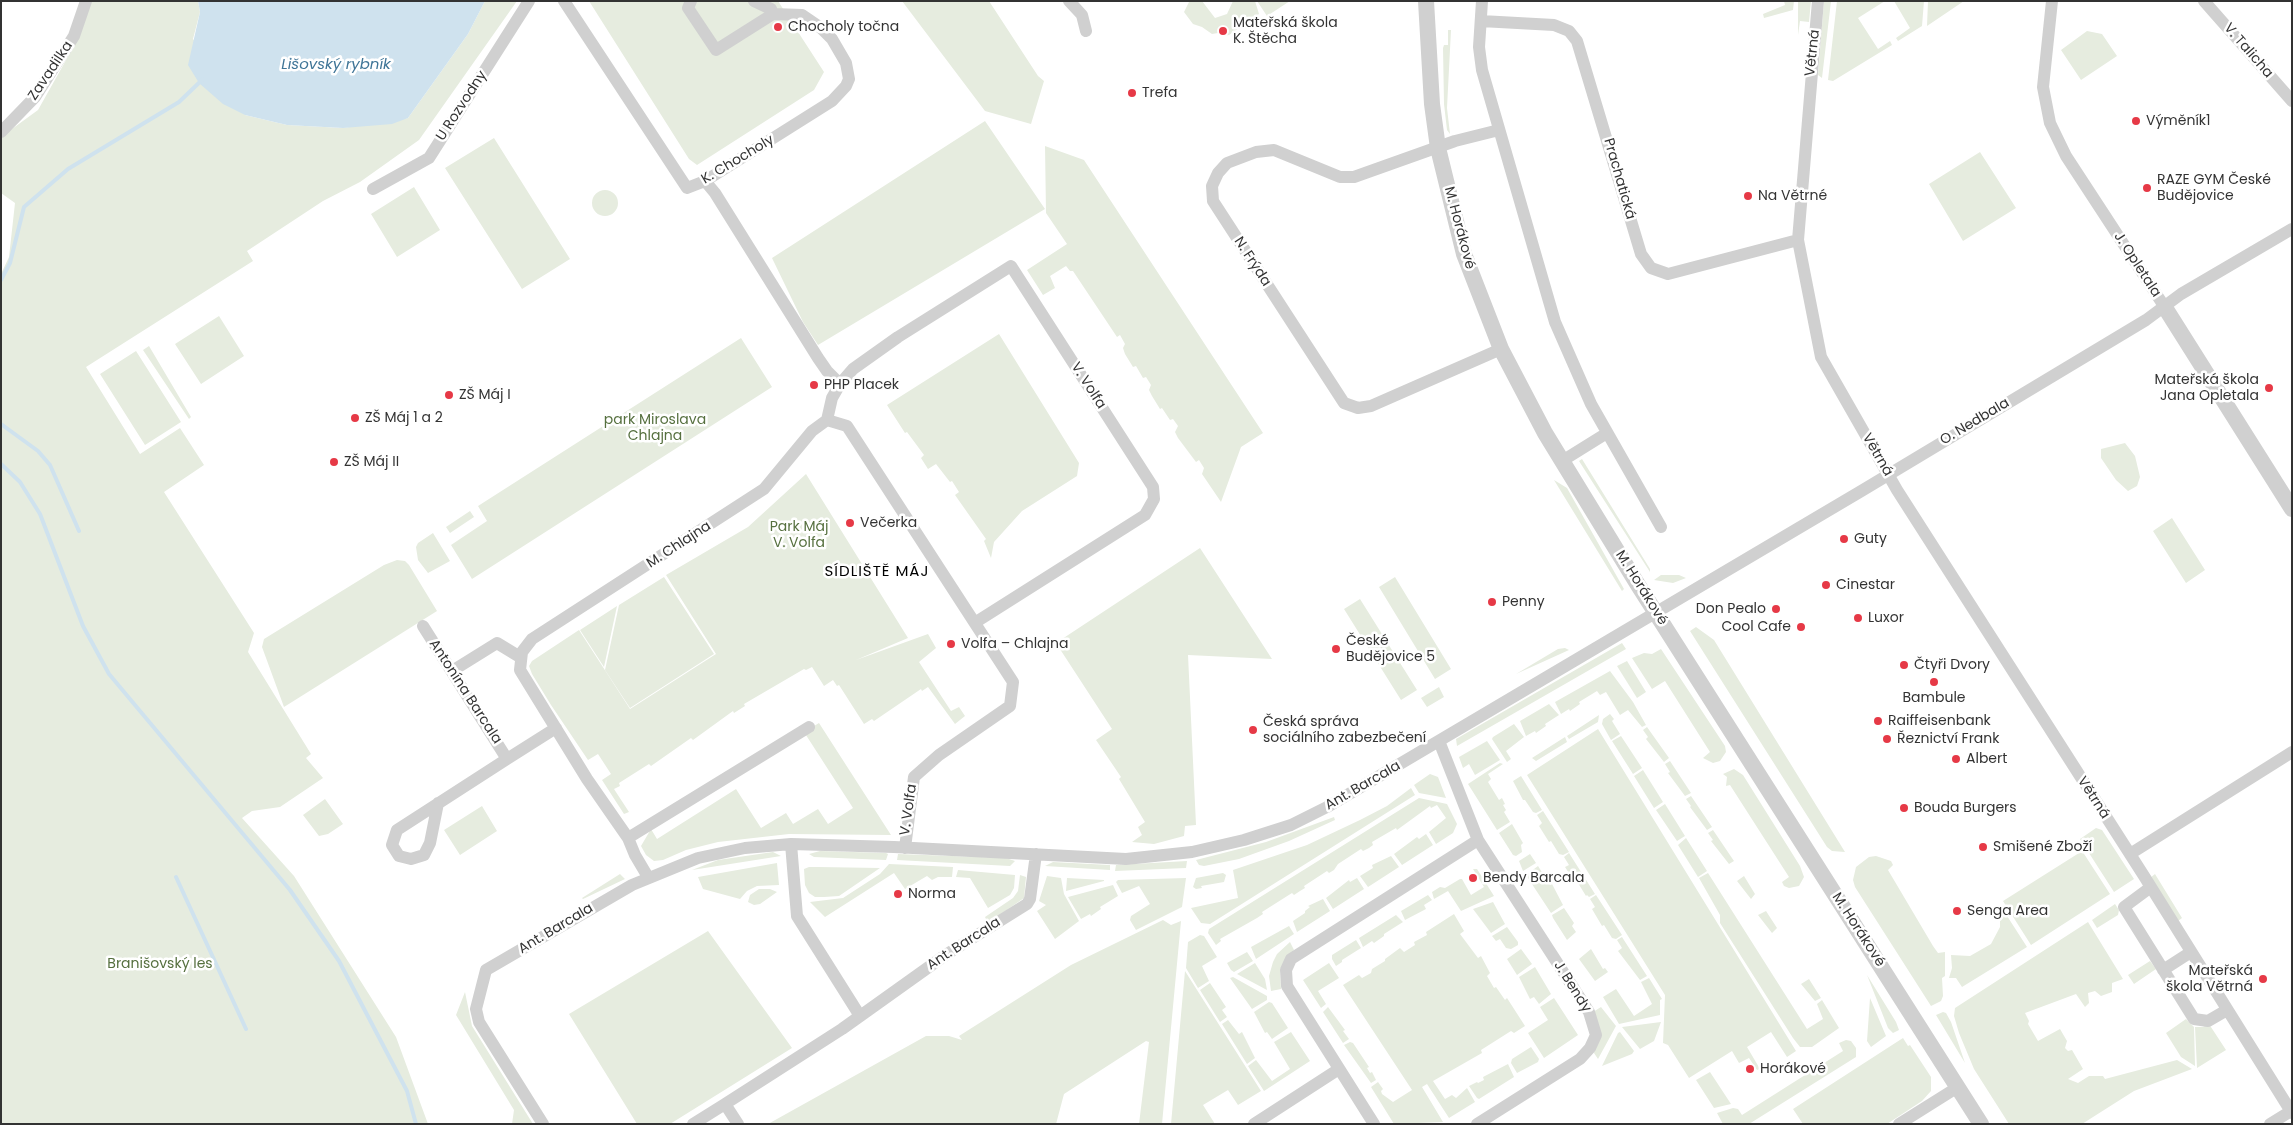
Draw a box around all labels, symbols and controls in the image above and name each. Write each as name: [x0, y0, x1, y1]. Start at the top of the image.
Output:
place label: Mateřská škola K. Štěcha: [1233, 15, 1338, 48]
place label: Chocholy točna: [788, 19, 899, 35]
street label: V. Talicha: [2220, 20, 2276, 82]
marker: Chocholy točna: [772, 21, 784, 33]
marker: Mateřská škola K. Štěcha: [1217, 25, 1229, 37]
street label: Větrná: [1802, 29, 1824, 77]
street label: Zavadilka: [25, 38, 77, 104]
water label: Lišovský rybník: [281, 56, 391, 74]
street label: U Rozvodny: [433, 68, 491, 144]
place label: Trefa: [1142, 85, 1178, 101]
marker: Trefa: [1126, 87, 1138, 99]
place label: Výměník1: [2146, 113, 2211, 129]
marker: Výměník1: [2130, 115, 2142, 127]
street label: K. Chocholy: [699, 132, 777, 188]
street label: Prachatická: [1599, 137, 1639, 221]
place label: RAZE GYM České Budějovice: [2157, 172, 2271, 204]
marker: RAZE GYM České Budějovice: [2141, 182, 2153, 194]
street label: M. Horákové: [1440, 185, 1478, 271]
place label: Na Větrné: [1758, 188, 1827, 204]
marker: Na Větrné: [1742, 190, 1754, 202]
street label: J. Opletala: [2110, 229, 2164, 301]
street label: N. Frýda: [1230, 234, 1274, 290]
street label: V. Volfa: [1067, 360, 1109, 412]
place label: Mateřská škola Jana Opletala: [2154, 372, 2259, 404]
place label: PHP Placek: [824, 377, 899, 393]
marker: PHP Placek: [808, 379, 820, 391]
marker: Mateřská škola Jana Opletala: [2263, 382, 2275, 394]
place label: ZŠ Máj I: [459, 387, 511, 403]
marker: ZŠ Máj I: [443, 389, 455, 401]
street label: O. Nedbala: [1937, 395, 2013, 449]
place label: ZŠ Máj 1 a 2: [365, 410, 443, 426]
marker: ZŠ Máj 1 a 2: [349, 412, 361, 424]
park label: park Miroslava Chlajna: [604, 412, 706, 444]
street label: Větrná: [1858, 430, 1896, 480]
place label: ZŠ Máj II: [344, 454, 399, 470]
marker: ZŠ Máj II: [328, 456, 340, 468]
place label: Večerka: [860, 515, 917, 531]
marker: Večerka: [844, 517, 856, 529]
street label: M. Chlajna: [644, 518, 714, 572]
park label: Park Máj V. Volfa: [770, 519, 828, 552]
place label: Guty: [1854, 531, 1887, 547]
marker: Guty: [1838, 533, 1850, 545]
street label: M. Horákové: [1611, 548, 1671, 628]
district label: SÍDLIŠTĚ MÁJ: [823, 563, 931, 581]
place label: Cinestar: [1836, 577, 1895, 593]
marker: Cinestar: [1820, 579, 1832, 591]
place label: Penny: [1502, 594, 1545, 610]
marker: Penny: [1486, 596, 1498, 608]
place label: Don Pealo: [1696, 601, 1766, 617]
marker: Don Pealo: [1770, 603, 1782, 615]
place label: Luxor: [1868, 610, 1904, 626]
marker: Luxor: [1852, 612, 1864, 624]
place label: Cool Cafe: [1722, 619, 1791, 635]
marker: Cool Cafe: [1795, 621, 1807, 633]
place label: České Budějovice 5: [1346, 633, 1435, 666]
place label: Volfa – Chlajna: [961, 636, 1068, 652]
street label: Antonína Barcala: [425, 637, 505, 747]
marker: Volfa – Chlajna: [945, 638, 957, 650]
marker: České Budějovice 5: [1330, 643, 1342, 655]
place label: Čtyři Dvory: [1914, 657, 1990, 673]
marker: Čtyři Dvory: [1898, 659, 1910, 671]
marker: Bambule: [1928, 676, 1940, 688]
place label: Bambule: [1902, 690, 1966, 706]
place label: Raiffeisenbank: [1888, 713, 1991, 729]
place label: Česká správa sociálního zabezbečení: [1263, 714, 1426, 746]
marker: Raiffeisenbank: [1872, 715, 1884, 727]
marker: Česká správa sociálního zabezbečení: [1247, 724, 1259, 736]
place label: Řeznictví Frank: [1897, 731, 2000, 747]
marker: Řeznictví Frank: [1881, 733, 1893, 745]
place label: Albert: [1966, 751, 2007, 767]
marker: Albert: [1950, 753, 1962, 765]
street label: Ant. Barcala: [1322, 758, 1404, 814]
street label: Větrná: [2073, 774, 2113, 822]
street label: V. Volfa: [897, 783, 921, 837]
place label: Bouda Burgers: [1914, 800, 2017, 816]
marker: Bouda Burgers: [1898, 802, 1910, 814]
place label: Smišené Zboží: [1993, 839, 2092, 855]
marker: Smišené Zboží: [1977, 841, 1989, 853]
place label: Bendy Barcala: [1483, 870, 1584, 886]
marker: Bendy Barcala: [1467, 872, 1479, 884]
place label: Norma: [908, 886, 956, 902]
marker: Norma: [892, 888, 904, 900]
street label: M. Horákové: [1828, 890, 1888, 970]
street label: Ant. Barcala: [516, 900, 596, 958]
place label: Senga Area: [1967, 903, 2048, 919]
marker: Senga Area: [1951, 905, 1963, 917]
street label: Ant. Barcala: [924, 914, 1004, 974]
park label: Branišovský les: [107, 956, 213, 972]
street label: J. Bendy: [1550, 958, 1594, 1016]
place label: Mateřská škola Větrná: [2166, 963, 2253, 996]
marker: Mateřská škola Větrná: [2257, 973, 2269, 985]
place label: Horákové: [1760, 1061, 1826, 1077]
marker: Horákové: [1744, 1063, 1756, 1075]

